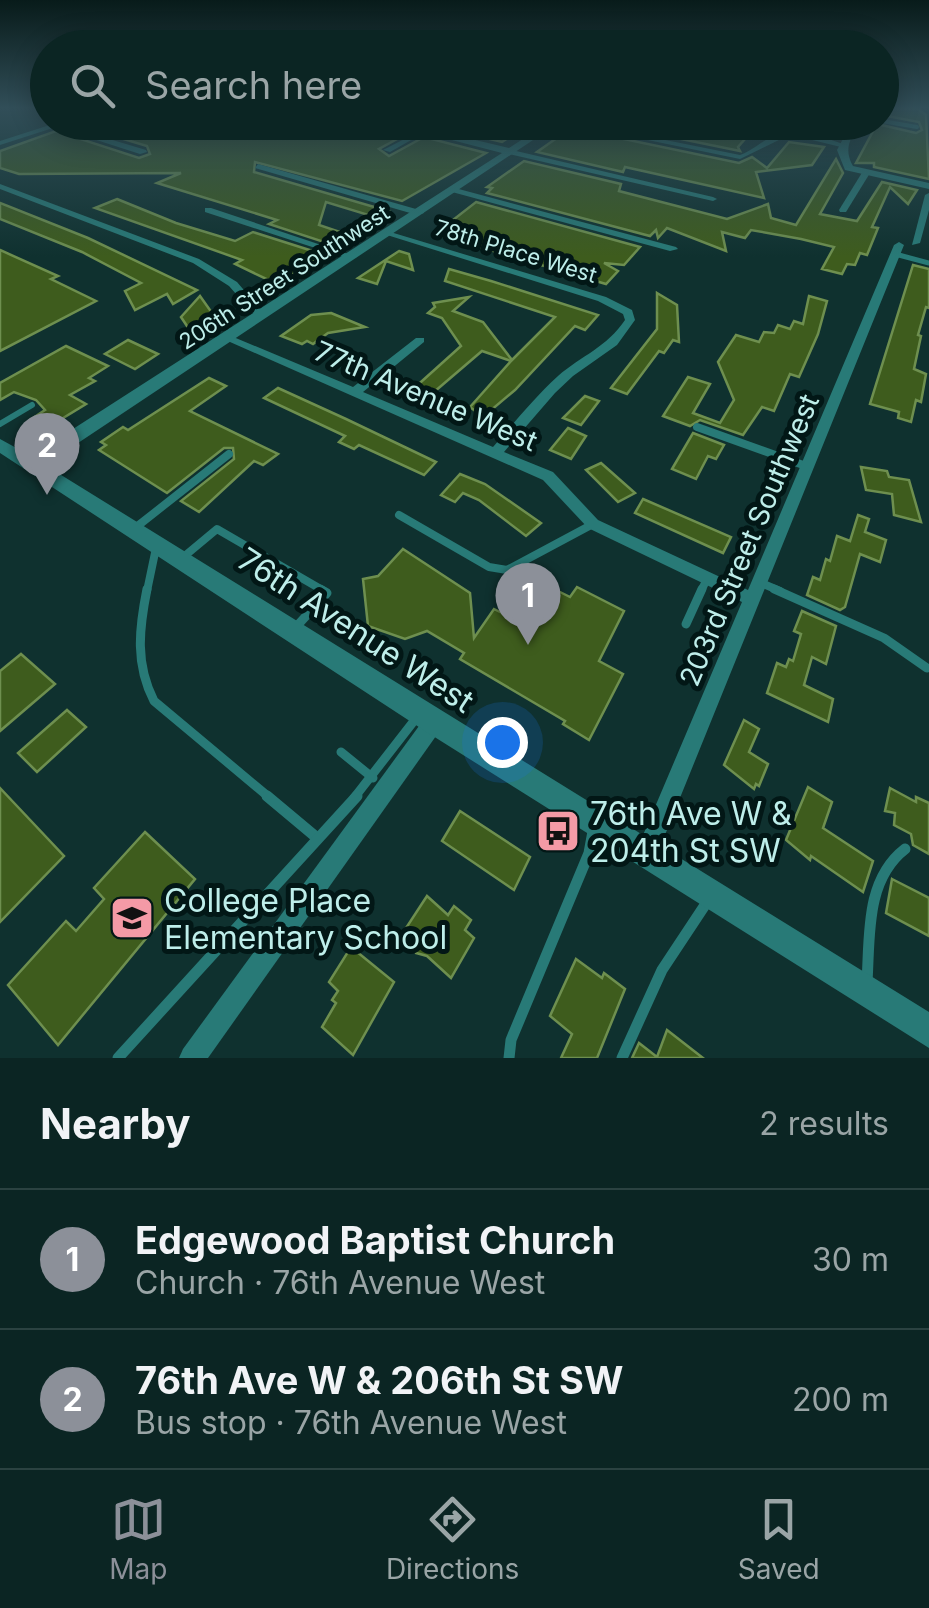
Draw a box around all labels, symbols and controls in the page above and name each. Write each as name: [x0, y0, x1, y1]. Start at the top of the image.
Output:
search box: [30, 30, 899, 140]
icon: search: [65, 58, 120, 113]
text: Search here: [145, 62, 362, 108]
street label: 206th Street Southwest: [174, 199, 394, 355]
street label: 78th Place West: [432, 214, 600, 288]
street label: 77th Avenue West: [310, 334, 542, 458]
street label: 203rd Street Southwest: [672, 389, 826, 691]
pin: 2: [15, 412, 80, 495]
street label: 76th Avenue West: [231, 539, 481, 721]
pin: 1: [496, 562, 560, 645]
your location: [477, 717, 528, 768]
place label: 76th Ave W & 204th St SW: [590, 794, 792, 870]
bus stop icon: 76th Ave W & 204th St SW: [535, 808, 581, 854]
place label: College Place Elementary School: [164, 881, 447, 957]
school or university icon: College Place Elementary School: [109, 895, 155, 941]
text: Nearby: [40, 1098, 191, 1149]
text: 2 results: [759, 1104, 889, 1143]
text: Edgewood Baptist Church: [135, 1217, 615, 1263]
text: 1: [66, 1240, 79, 1279]
text: 30 m: [812, 1240, 889, 1279]
text: Church · 76th Avenue West: [135, 1263, 545, 1302]
text: 76th Ave W & 206th St SW: [135, 1357, 623, 1403]
text: 2: [62, 1380, 83, 1419]
text: 200 m: [792, 1380, 889, 1419]
text: Bus stop · 76th Avenue West: [135, 1403, 567, 1442]
tab: Map: [109, 1492, 167, 1586]
tab: Directions: [386, 1492, 519, 1586]
tab: Saved: [738, 1492, 820, 1586]

